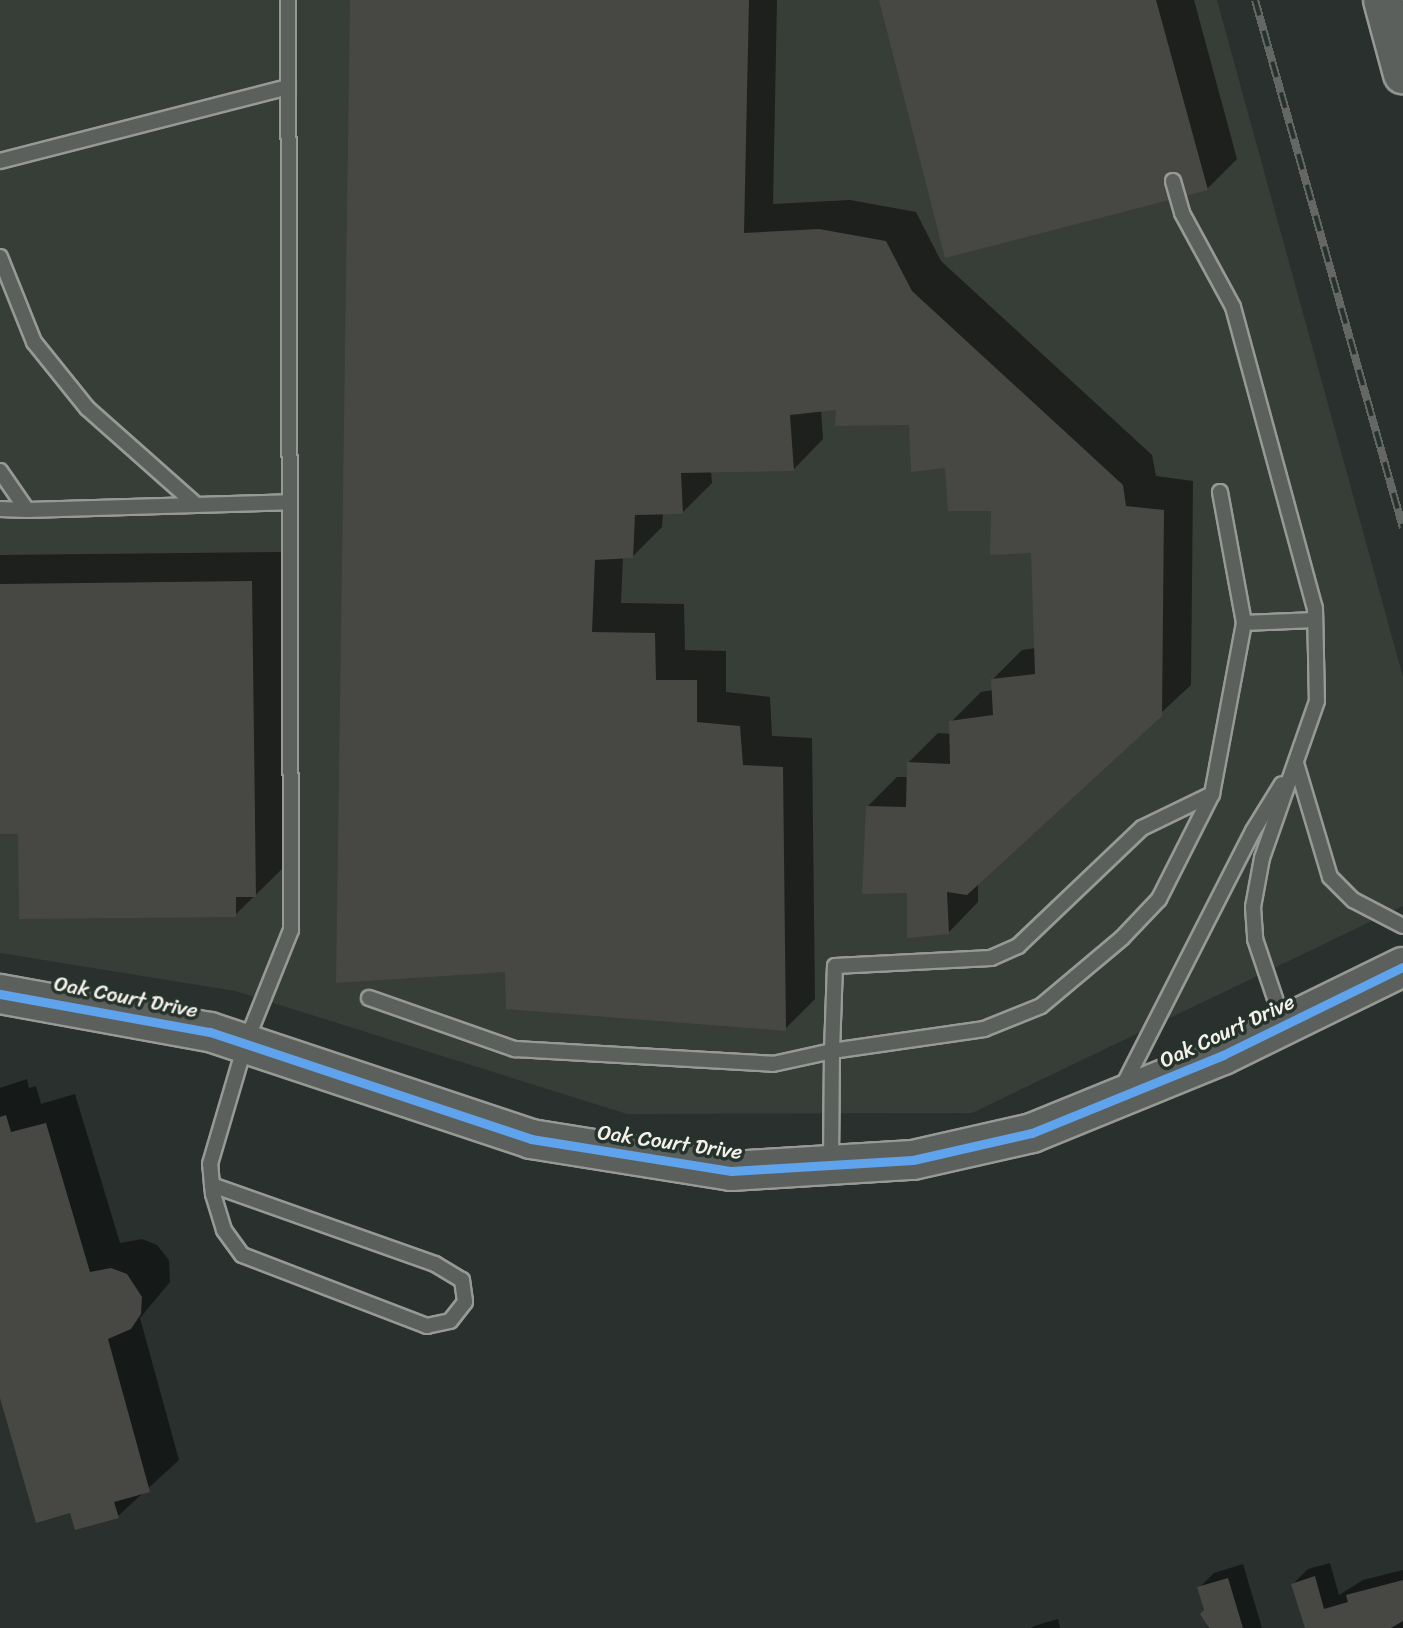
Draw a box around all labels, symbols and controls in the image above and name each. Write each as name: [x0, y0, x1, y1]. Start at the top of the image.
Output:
street label: Oak Court Drive: [52, 971, 200, 1023]
street label: Oak Court Drive: [1155, 989, 1299, 1073]
street label: Oak Court Drive: [596, 1119, 744, 1165]

